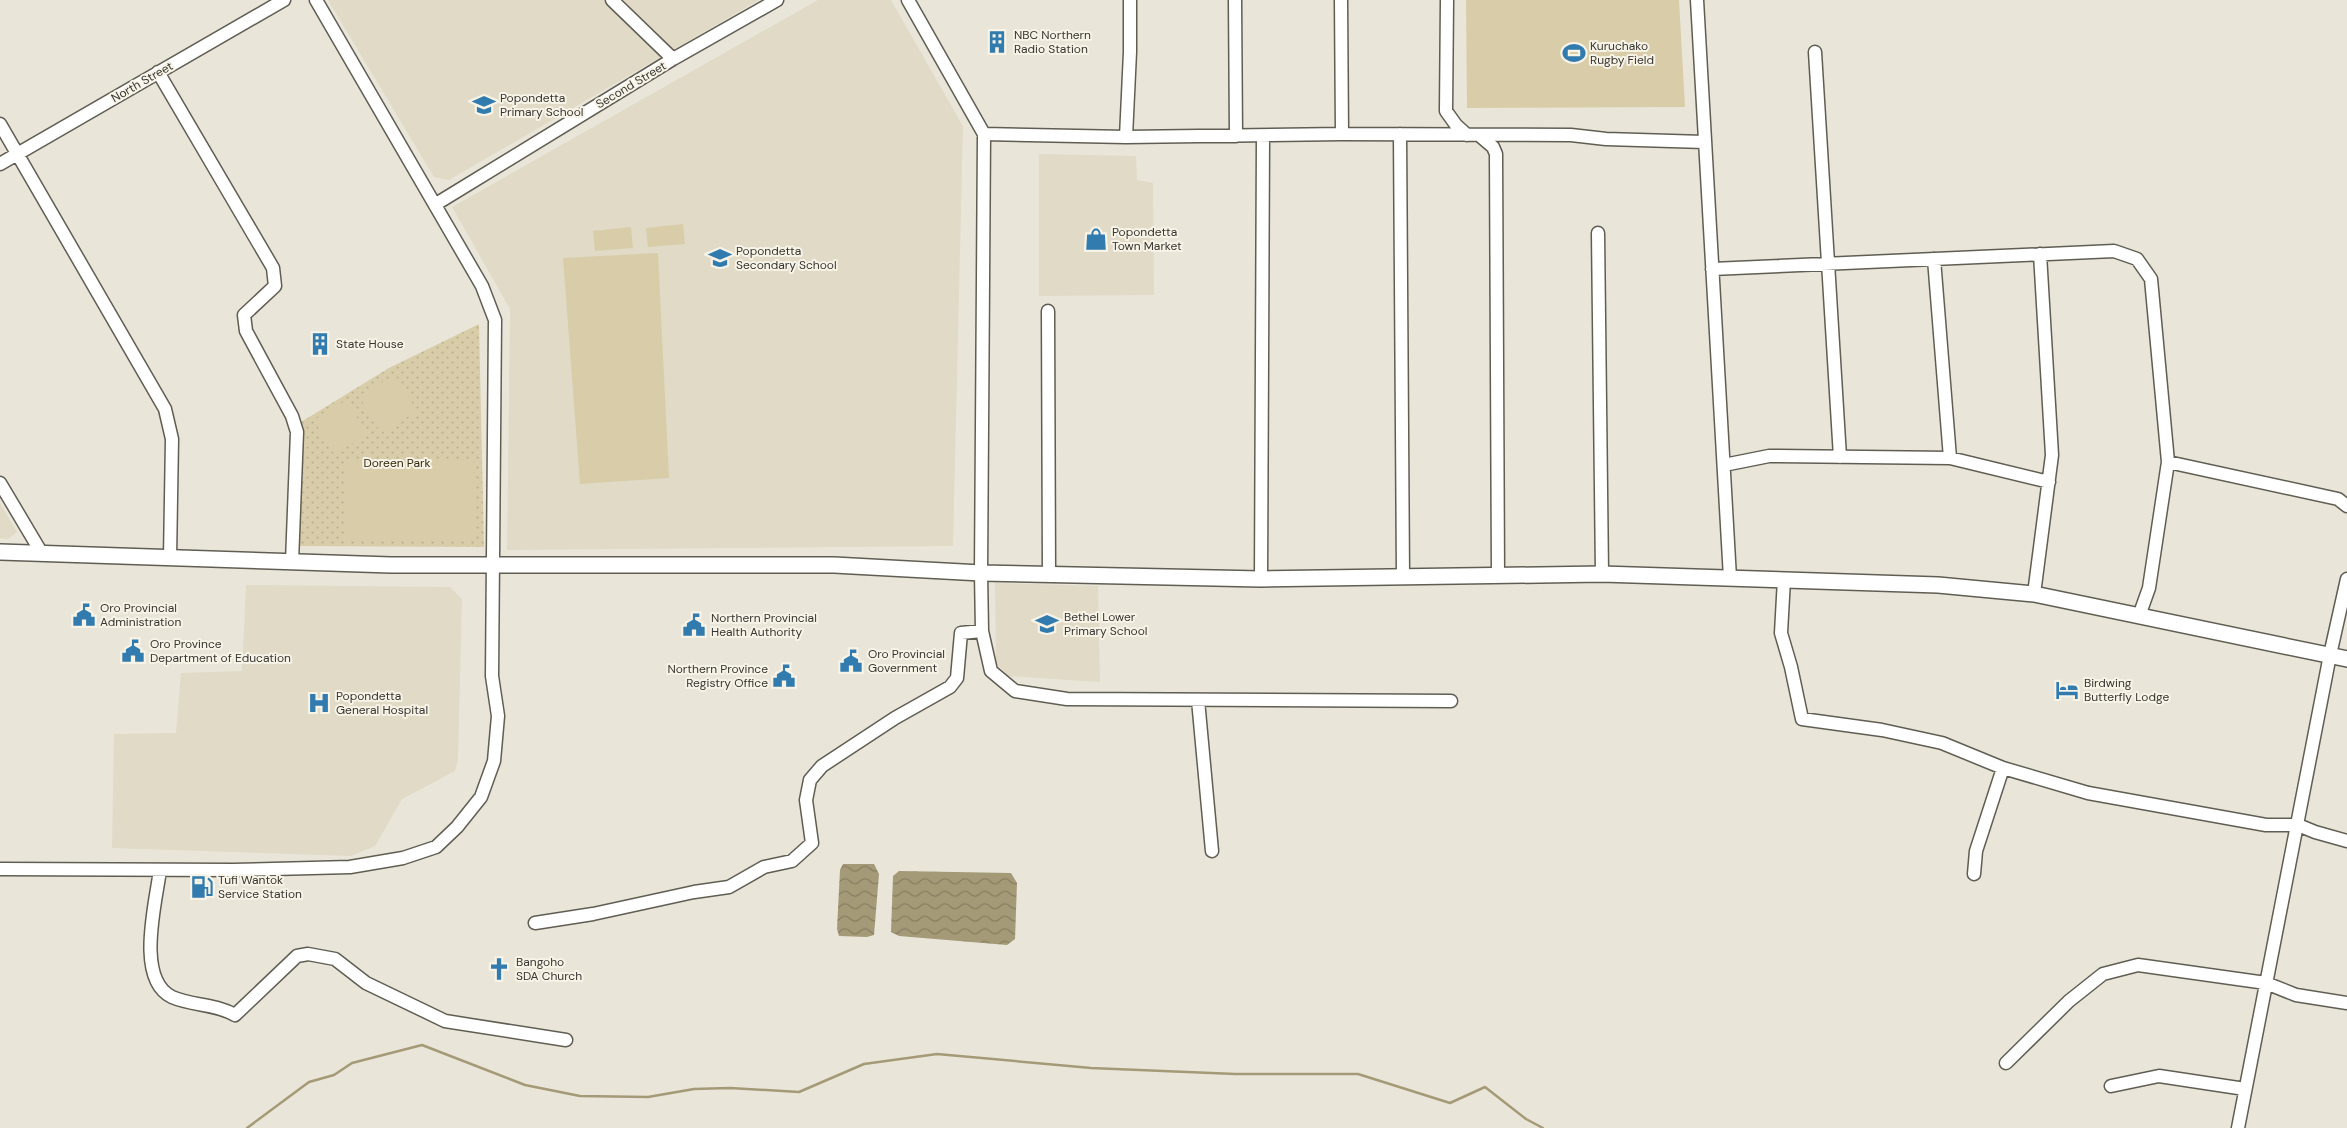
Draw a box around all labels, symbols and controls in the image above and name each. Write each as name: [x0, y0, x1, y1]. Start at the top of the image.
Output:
place label: NBC Northern Radio Station: [1014, 27, 1091, 57]
building icon: NBC Northern Radio Station: [984, 29, 1010, 55]
place label: Kuruchako Rugby Field: [1590, 38, 1654, 68]
sports icon: Kuruchako Rugby Field: [1561, 40, 1587, 66]
street label: North Street: [108, 58, 176, 106]
street label: Second Street: [593, 58, 669, 112]
place label: Popondetta Primary School: [500, 90, 583, 120]
school or university icon: Popondetta Primary School: [471, 92, 497, 118]
place label: Popondetta Town Market: [1112, 224, 1182, 254]
shop icon: Popondetta Town Market: [1083, 226, 1109, 252]
place label: Popondetta Secondary School: [736, 243, 837, 273]
school or university icon: Popondetta Secondary School: [707, 245, 733, 271]
building icon: State House: [307, 331, 333, 357]
place label: State House: [336, 336, 404, 352]
park label: Doreen Park: [364, 455, 431, 471]
place label: Oro Provincial Administration: [100, 600, 181, 630]
public building icon: Oro Provincial Administration: [71, 602, 97, 628]
place label: Bethel Lower Primary School: [1064, 609, 1147, 639]
place label: Northern Provincial Health Authority: [711, 610, 817, 640]
school or university icon: Bethel Lower Primary School: [1034, 611, 1060, 637]
public building icon: Northern Provincial Health Authority: [681, 612, 707, 638]
place label: Oro Province Department of Education: [150, 636, 291, 666]
public building icon: Oro Province Department of Education: [120, 638, 146, 664]
place label: Oro Provincial Government: [868, 646, 945, 676]
public building icon: Oro Provincial Government: [838, 648, 864, 674]
place label: Northern Province Registry Office: [667, 661, 768, 691]
public building icon: Northern Province Registry Office: [771, 663, 797, 689]
place label: Birdwing Butterfly Lodge: [2084, 675, 2169, 705]
hotel icon: Birdwing Butterfly Lodge: [2054, 677, 2080, 703]
place label: Popondetta General Hospital: [336, 688, 428, 718]
hospital icon: Popondetta General Hospital: [306, 690, 332, 716]
place label: Tufi Wantok Service Station: [218, 872, 302, 902]
fuel station icon: Tufi Wantok Service Station: [189, 874, 215, 900]
place label: Bangoho SDA Church: [516, 954, 582, 984]
church icon: Bangoho SDA Church: [486, 956, 512, 982]

